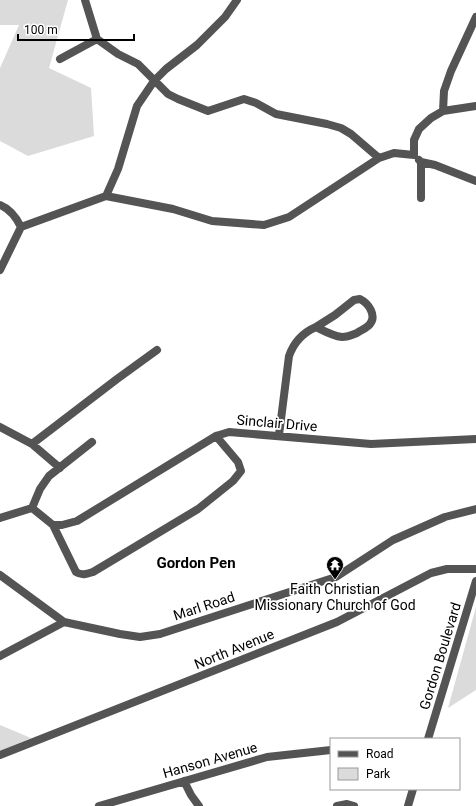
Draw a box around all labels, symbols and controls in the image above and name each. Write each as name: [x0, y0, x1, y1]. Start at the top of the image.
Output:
scale bar: [18, 16, 134, 42]
text: 100 m: [24, 23, 58, 37]
street label: Sinclair Drive: [236, 412, 318, 434]
district label: Gordon Pen: [156, 554, 236, 572]
temple icon: Faith Christian Missionary Church of God: [325, 555, 345, 580]
place label: Faith Christian Missionary Church of God: [254, 581, 416, 613]
street label: Marl Road: [171, 589, 237, 623]
street label: Gordon Boulevard: [416, 600, 464, 712]
street label: North Avenue: [192, 626, 276, 672]
legend: [330, 738, 460, 790]
street label: Hanson Avenue: [161, 739, 259, 781]
text: Road: [366, 747, 394, 761]
text: Park: [366, 767, 391, 781]

